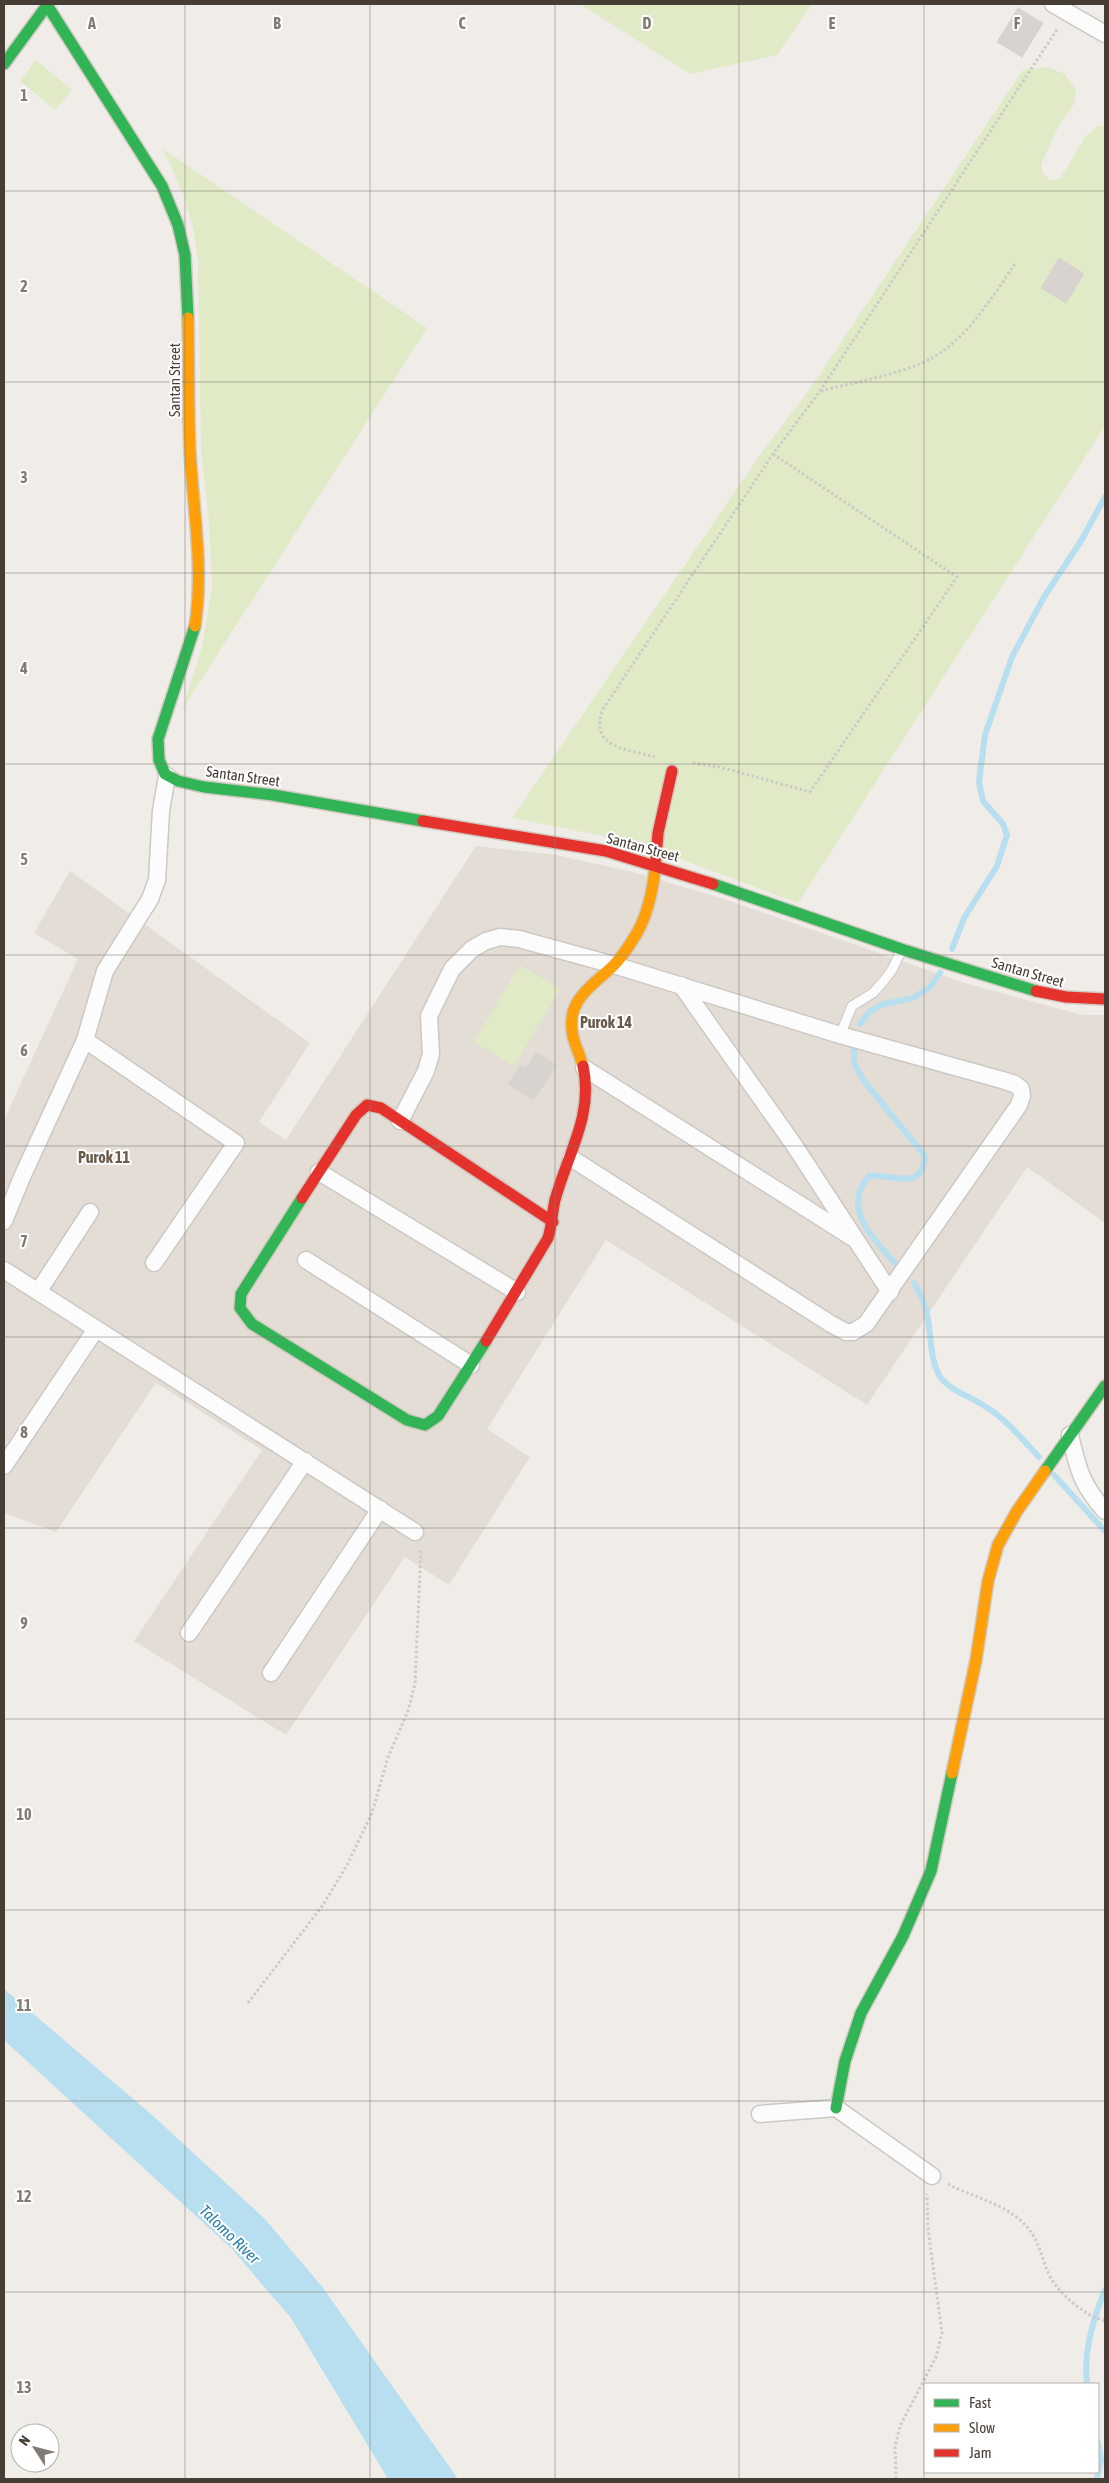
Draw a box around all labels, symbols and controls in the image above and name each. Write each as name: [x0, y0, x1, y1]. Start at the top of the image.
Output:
text: A: [87, 14, 96, 32]
text: B: [273, 14, 281, 32]
text: C: [458, 14, 466, 32]
text: D: [643, 14, 652, 32]
text: E: [829, 14, 836, 32]
text: F: [1014, 14, 1021, 32]
text: 1: [20, 86, 28, 104]
text: 2: [20, 277, 28, 295]
street label: Santan Street: [166, 343, 183, 417]
text: 3: [20, 468, 28, 486]
text: 4: [19, 659, 28, 677]
street label: Santan Street: [205, 762, 281, 790]
street label: Santan Street: [605, 829, 681, 865]
text: 5: [20, 850, 28, 868]
street label: Santan Street: [990, 954, 1066, 990]
district label: Purok 14: [580, 1013, 633, 1031]
text: 6: [20, 1041, 28, 1059]
district label: Purok 11: [78, 1148, 131, 1166]
text: 7: [20, 1232, 28, 1250]
text: 8: [20, 1423, 28, 1441]
text: 9: [20, 1614, 28, 1632]
text: 10: [16, 1805, 32, 1823]
text: 11: [16, 1996, 32, 2014]
text: 12: [16, 2187, 32, 2205]
water label: Talomo River: [196, 2201, 265, 2268]
text: 13: [16, 2378, 32, 2396]
legend: [924, 2383, 1099, 2473]
text: Fast: [969, 2394, 991, 2411]
text: Slow: [969, 2419, 995, 2436]
north arrow: [10, 2423, 60, 2473]
text: N: [16, 2432, 33, 2448]
text: Jam: [969, 2444, 992, 2461]

